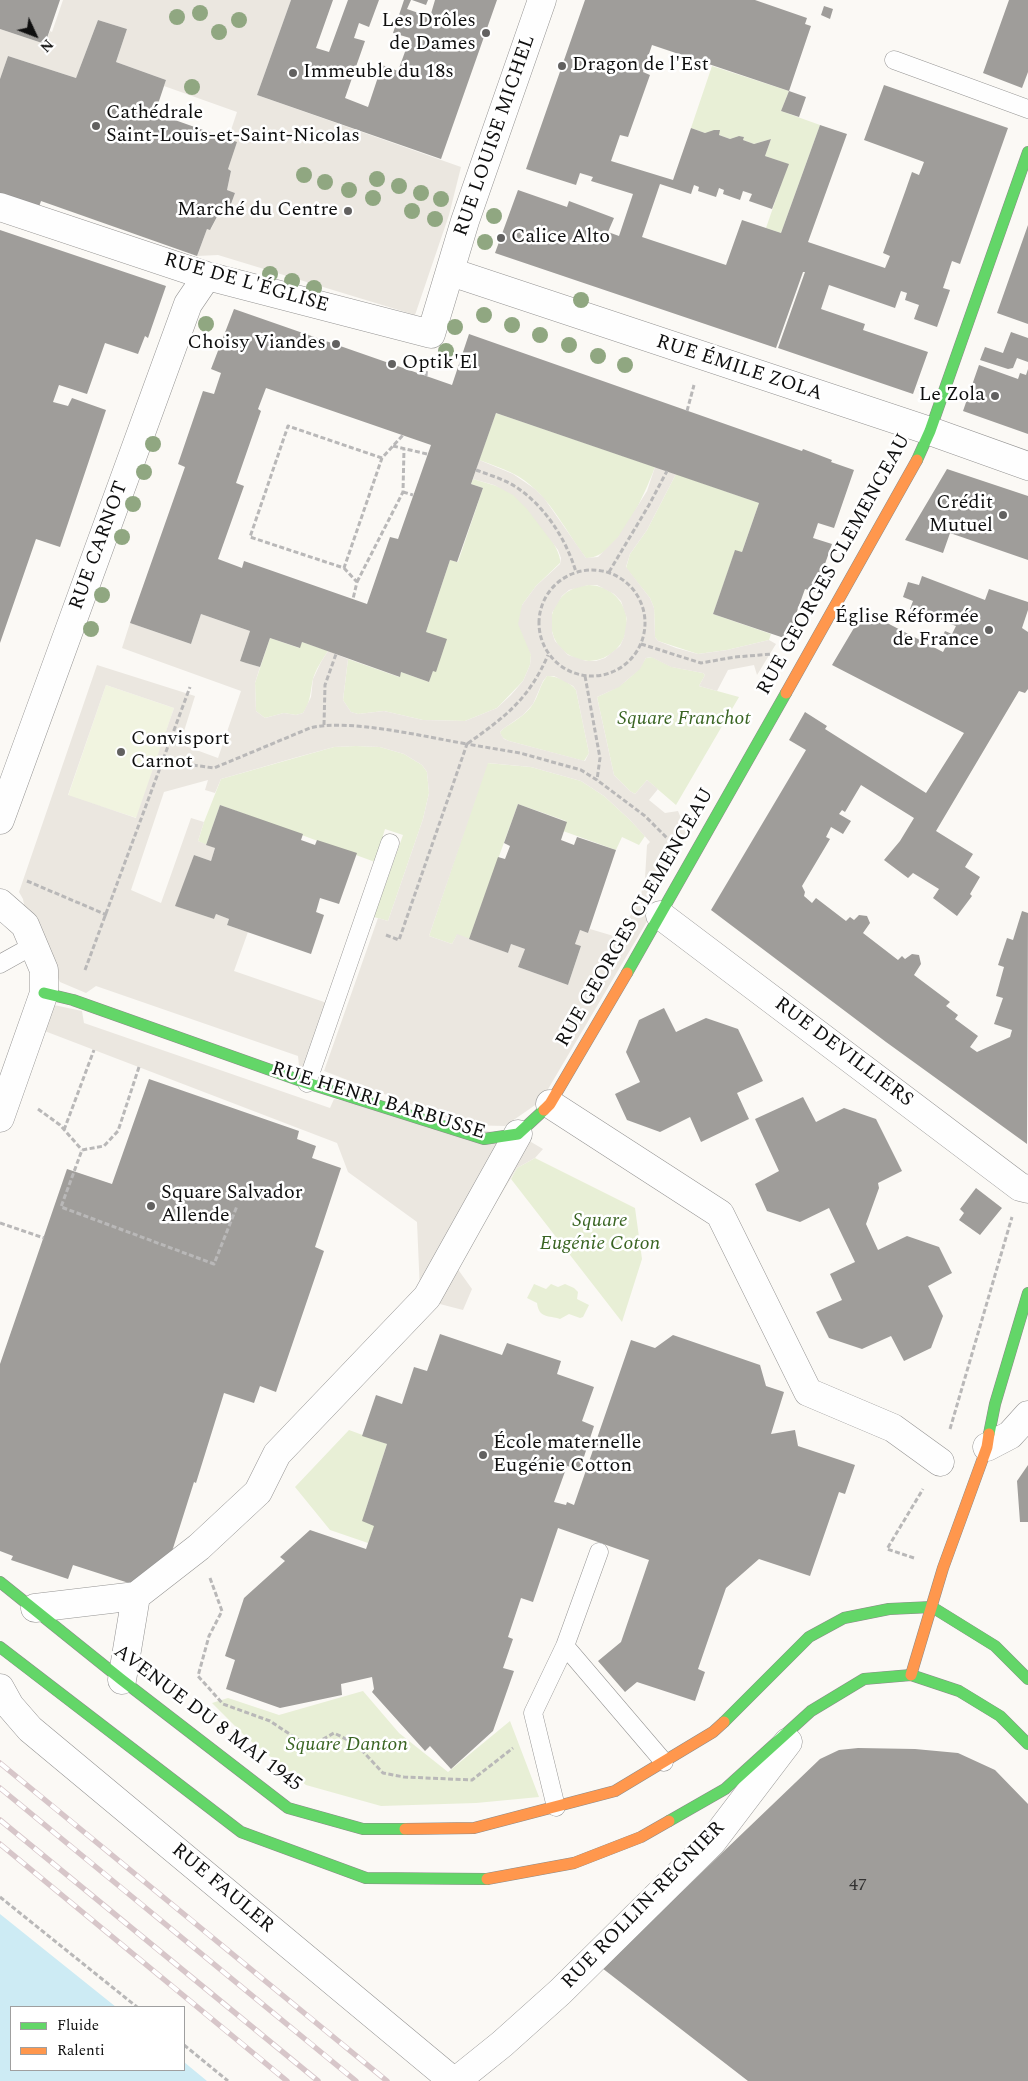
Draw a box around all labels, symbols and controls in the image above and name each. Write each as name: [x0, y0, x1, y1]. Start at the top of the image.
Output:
north arrow: [10, 10, 60, 60]
place label: Les Drôles de Dames: [382, 10, 476, 57]
marker: Les Drôles de Dames: [480, 27, 492, 39]
street label: RUE LOUISE MICHEL: [450, 32, 542, 240]
text: N: [35, 34, 58, 57]
place label: Dragon de l'Est: [572, 54, 709, 78]
marker: Dragon de l'Est: [556, 60, 568, 72]
place label: Immeuble du 18s: [303, 61, 454, 85]
marker: Immeuble du 18s: [287, 67, 299, 79]
place label: Cathédrale Saint-Louis-et-Saint-Nicolas: [106, 102, 360, 149]
marker: Cathédrale Saint-Louis-et-Saint-Nicolas: [90, 120, 102, 132]
place label: Marché du Centre: [177, 199, 338, 223]
marker: Marché du Centre: [342, 205, 354, 217]
place label: Calice Alto: [511, 226, 610, 250]
marker: Calice Alto: [495, 232, 507, 244]
street label: RUE DE L'ÉGLISE: [161, 249, 331, 319]
street label: RUE ÉMILE ZOLA: [653, 331, 825, 407]
place label: Choisy Viandes: [188, 332, 326, 356]
marker: Choisy Viandes: [330, 338, 342, 350]
place label: Optik'El: [402, 352, 478, 376]
marker: Optik'El: [386, 358, 398, 370]
place label: Le Zola: [919, 384, 985, 408]
marker: Le Zola: [989, 390, 1001, 402]
street label: RUE GEORGES CLEMENCEAU: [753, 430, 917, 700]
street label: RUE CARNOT: [66, 478, 134, 614]
place label: Crédit Mutuel: [929, 492, 993, 539]
marker: Crédit Mutuel: [997, 509, 1009, 521]
place label: Église Réformée de France: [835, 606, 979, 653]
marker: Église Réformée de France: [983, 624, 995, 636]
park label: Square Franchot: [617, 708, 751, 732]
place label: Convisport Carnot: [131, 728, 230, 775]
marker: Convisport Carnot: [115, 746, 127, 758]
street label: RUE GEORGES CLEMENCEAU: [552, 784, 720, 1052]
street label: RUE DEVILLIERS: [769, 993, 917, 1113]
street label: RUE HENRI BARBUSSE: [268, 1058, 488, 1146]
place label: Square Salvador Allende: [161, 1182, 303, 1229]
marker: Square Salvador Allende: [145, 1200, 157, 1212]
park label: Square Eugénie Coton: [540, 1210, 660, 1257]
place label: École maternelle Eugénie Cotton: [493, 1432, 641, 1479]
marker: École maternelle Eugénie Cotton: [477, 1449, 489, 1461]
street label: AVENUE DU 8 MAI 1945: [108, 1640, 306, 1798]
park label: Square Danton: [286, 1734, 408, 1758]
street label: RUE ROLLIN-REGNIER: [558, 1817, 730, 1995]
street label: RUE FAULER: [166, 1839, 278, 1939]
house number: 47: [849, 1875, 867, 1897]
legend: [10, 2006, 185, 2071]
text: Fluide: [57, 2014, 99, 2037]
text: Ralenti: [57, 2039, 105, 2062]

